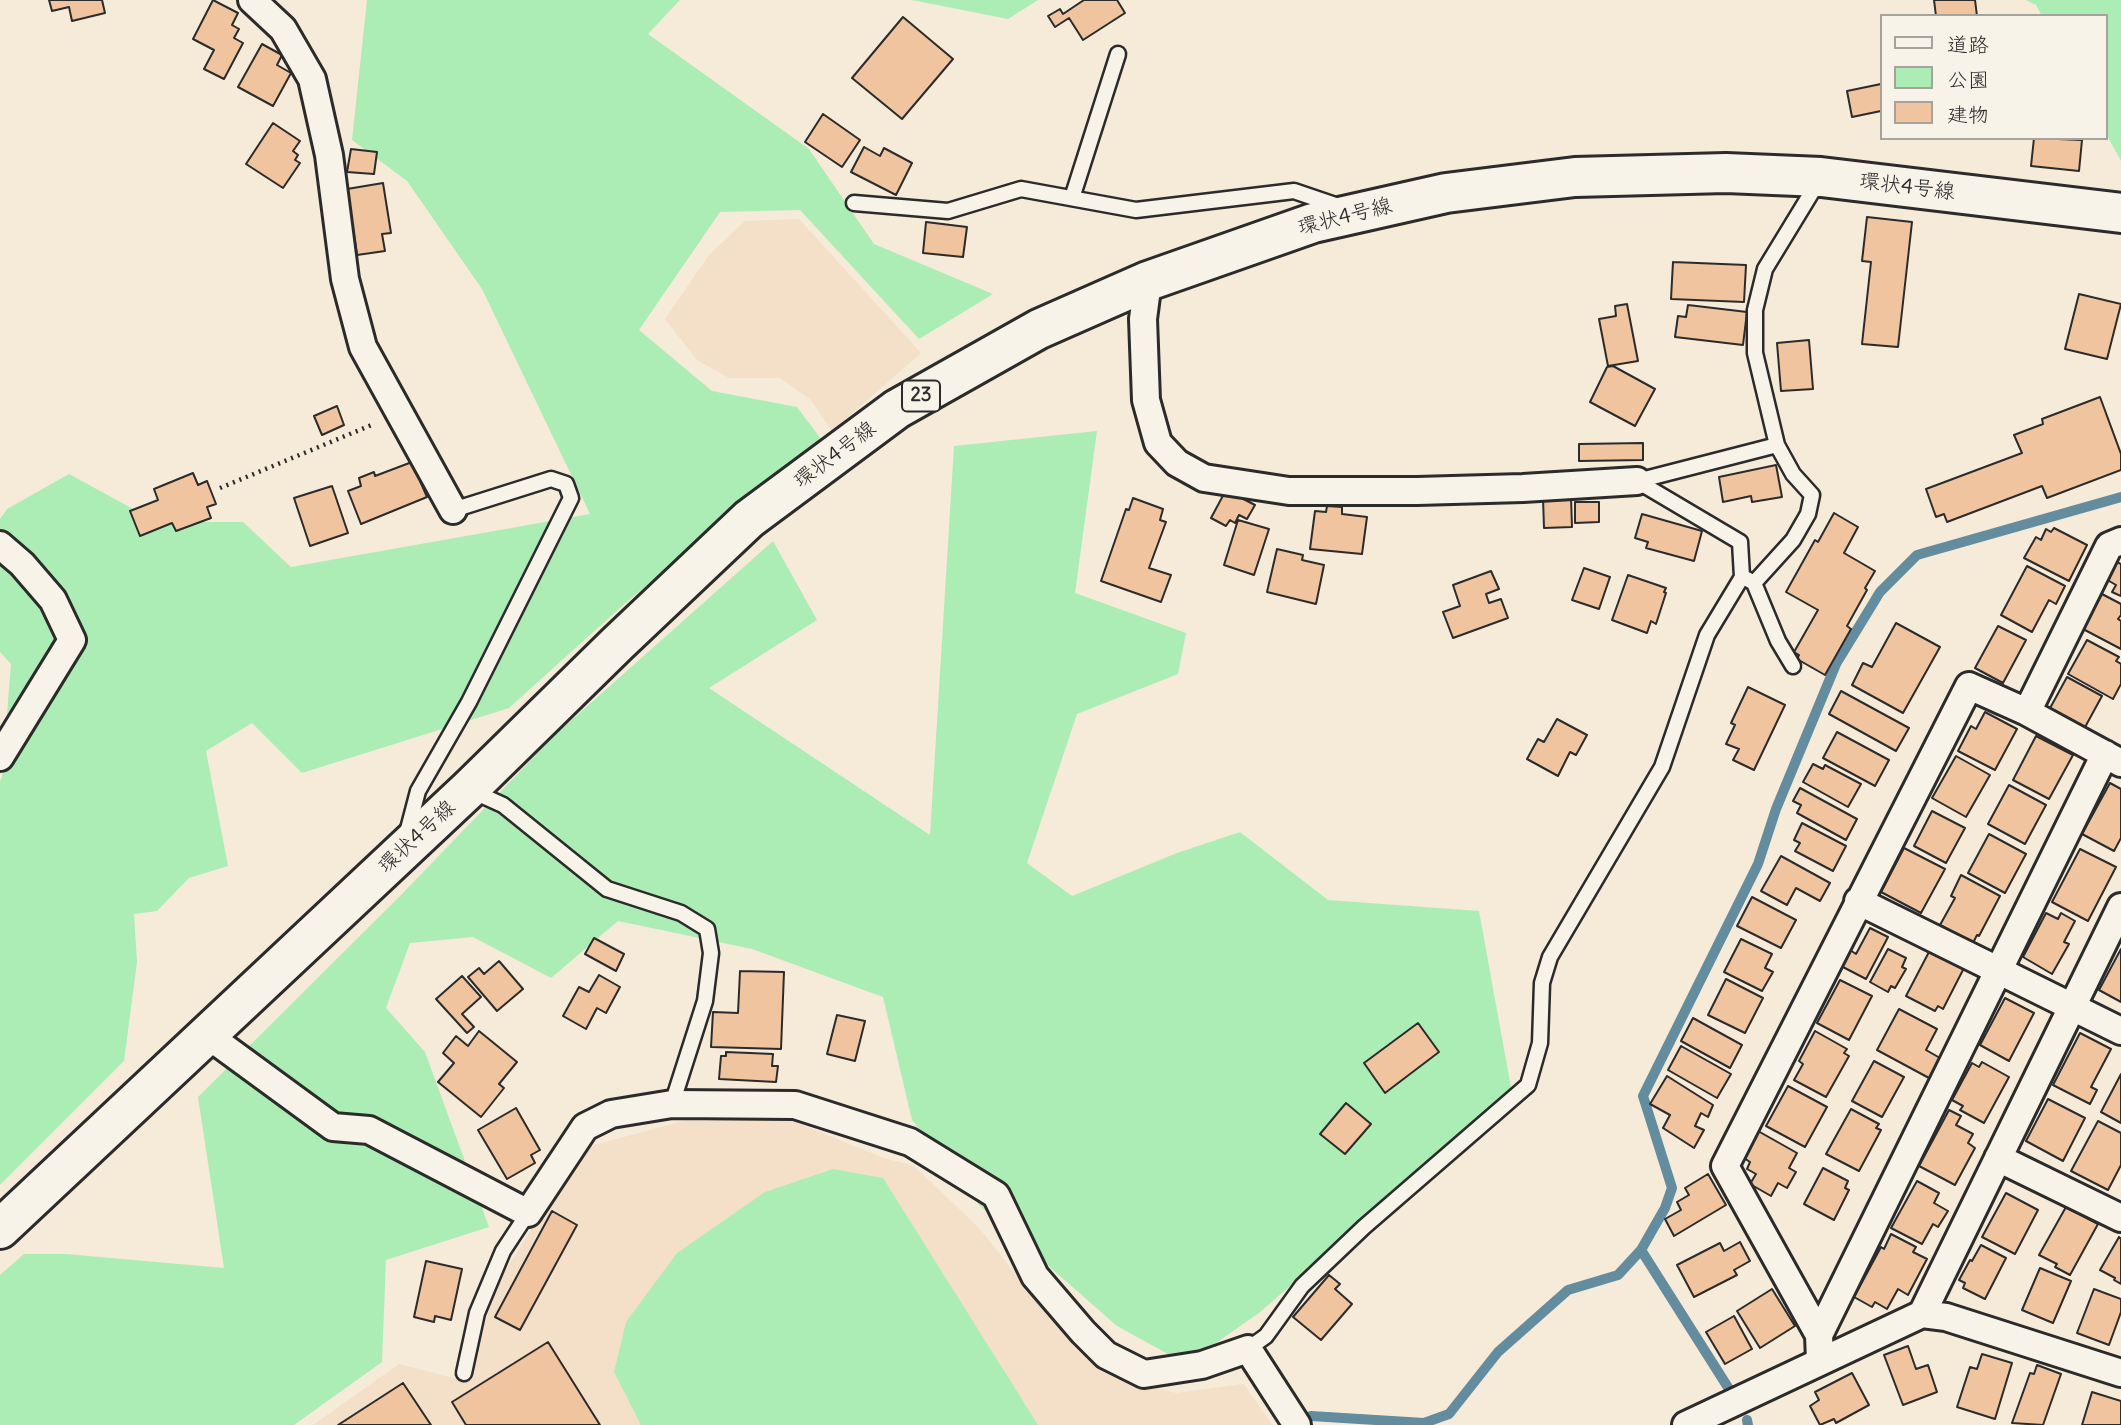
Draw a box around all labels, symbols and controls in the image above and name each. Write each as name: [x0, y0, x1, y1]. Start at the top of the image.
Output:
legend: [1880, 14, 2107, 140]
text: 道路: [1947, 31, 1989, 58]
text: 公園: [1947, 66, 1989, 93]
text: 建物: [1947, 101, 1989, 128]
street label: 環状4号線: [1858, 169, 1956, 205]
street label: 環状4号線: [1295, 193, 1395, 241]
road number: 23: [902, 380, 940, 412]
street label: 環状4号線: [789, 416, 881, 494]
street label: 環状4号線: [373, 795, 461, 879]

